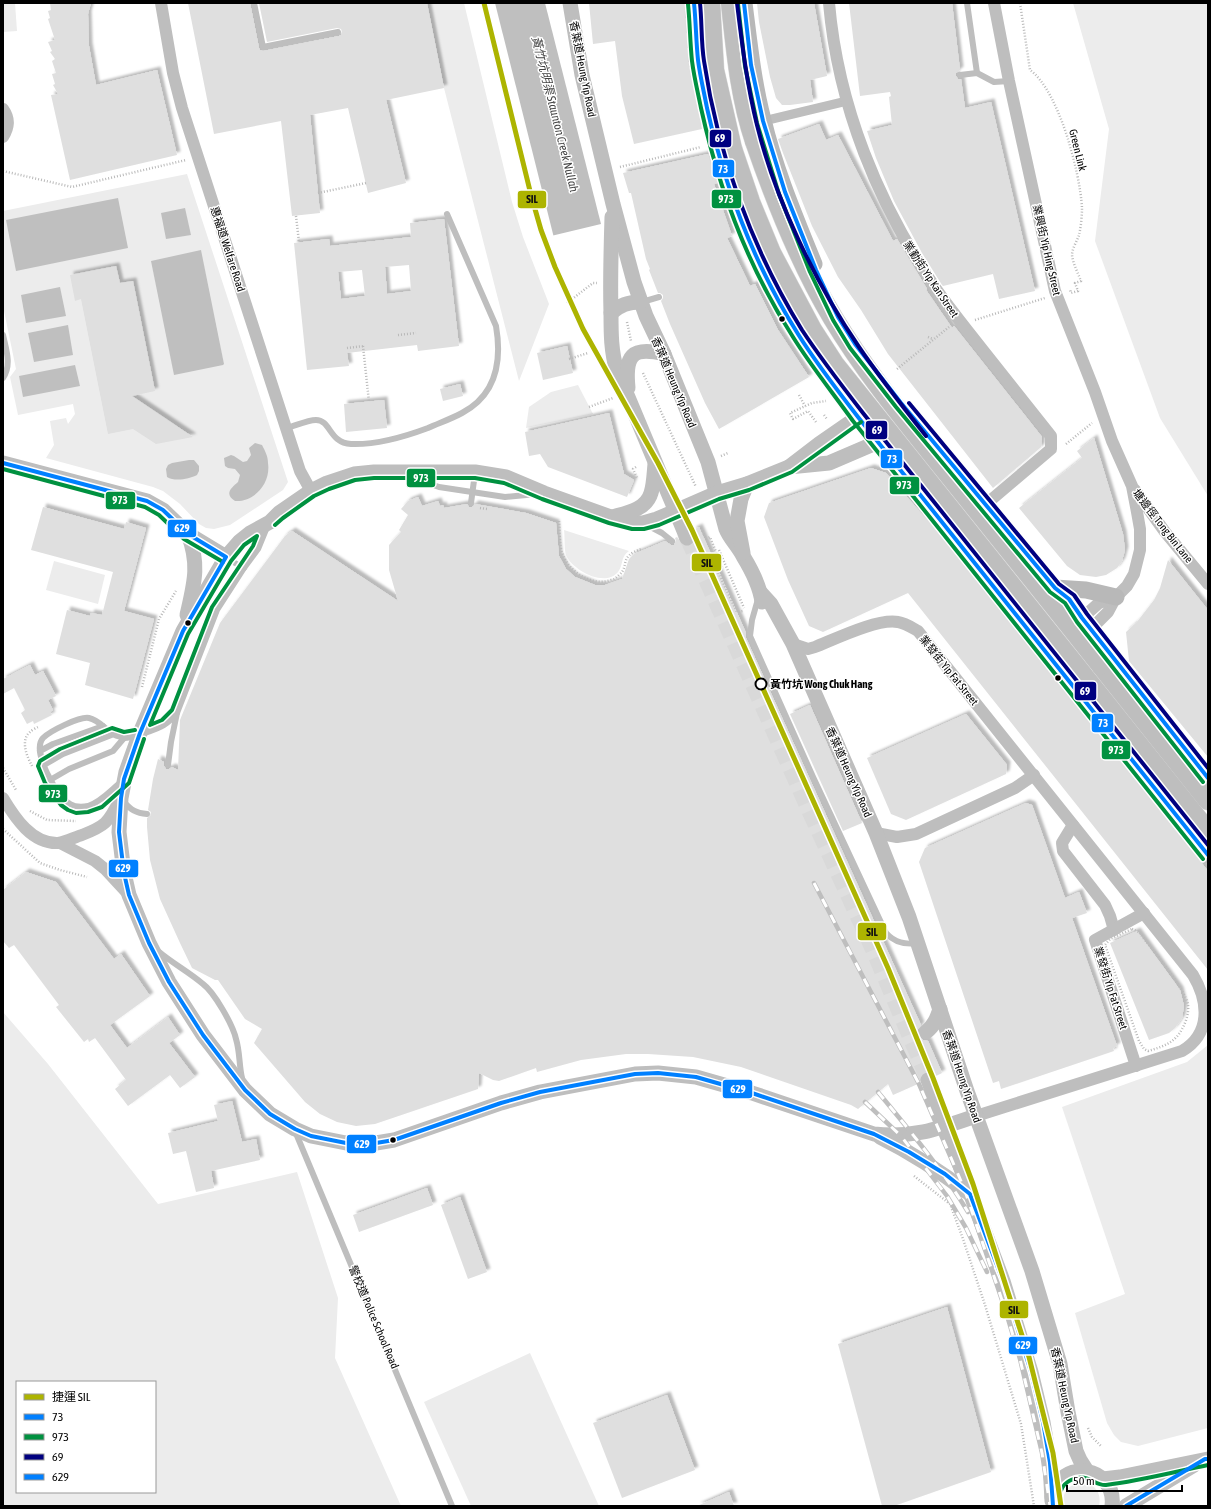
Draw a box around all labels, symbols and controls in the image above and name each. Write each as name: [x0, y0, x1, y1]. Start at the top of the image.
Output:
street label: 香葉道 Heung Yip Road: [568, 20, 598, 118]
water label: 黃竹坑明渠 Staunton Creek Nullah: [529, 35, 581, 194]
street label: Green Link: [1067, 128, 1089, 172]
line badge: 69: [709, 129, 732, 148]
text: 69: [715, 132, 725, 144]
line badge: 73: [712, 159, 735, 178]
text: 73: [718, 163, 728, 175]
line badge: 973: [711, 189, 742, 209]
line badge: SIL: [517, 190, 547, 209]
text: SIL: [526, 193, 539, 205]
text: 973: [718, 193, 734, 205]
street label: 業興街 Yip Hing Street: [1031, 203, 1063, 297]
street label: 惠福道 Welfare Road: [209, 205, 247, 293]
street label: 業勤街 Yip Kan Street: [901, 239, 961, 319]
unlabelled marker: [777, 314, 787, 324]
street label: 香葉道 Heung Yip Road: [649, 335, 699, 429]
line badge: 69: [865, 420, 888, 440]
text: 69: [872, 424, 882, 436]
line badge: 73: [880, 449, 903, 469]
text: 73: [887, 453, 897, 465]
line badge: 973: [406, 468, 436, 488]
text: 973: [413, 472, 429, 484]
line badge: 973: [889, 476, 920, 495]
text: 973: [896, 479, 912, 491]
street label: 塘邊徑 Tong Bin Lane: [1131, 487, 1195, 565]
line badge: 973: [105, 491, 136, 510]
text: 973: [112, 494, 128, 506]
line badge: 629: [167, 519, 197, 538]
text: 629: [174, 522, 190, 534]
line badge: SIL: [691, 553, 722, 572]
text: SIL: [701, 557, 714, 569]
unlabelled marker: [183, 618, 193, 628]
street label: 業發街 Yip Fat Street: [917, 633, 981, 707]
unlabelled marker: [1053, 673, 1063, 683]
marker: 黃竹坑 Wong Chuk Hang: [754, 677, 768, 691]
place label: 黃竹坑 Wong Chuk Hang: [770, 678, 873, 690]
line badge: 69: [1074, 681, 1097, 701]
text: 69: [1080, 685, 1090, 697]
line badge: 73: [1091, 713, 1114, 733]
text: 73: [1098, 717, 1108, 729]
street label: 香葉道 Heung Yip Road: [824, 725, 874, 819]
line badge: 973: [1101, 740, 1131, 760]
text: 973: [1108, 744, 1124, 756]
line badge: 973: [38, 784, 68, 803]
text: 973: [45, 788, 61, 800]
line badge: 629: [108, 859, 139, 878]
text: 629: [115, 862, 131, 874]
line badge: SIL: [857, 922, 887, 941]
text: SIL: [866, 926, 879, 938]
street label: 業發街 Yip Fat Street: [1092, 945, 1130, 1031]
street label: 香葉道 Heung Yip Road: [940, 1028, 984, 1124]
line badge: 629: [722, 1079, 753, 1099]
text: 629: [730, 1083, 746, 1095]
line badge: 629: [346, 1134, 377, 1154]
unlabelled marker: [388, 1135, 398, 1145]
text: 629: [354, 1138, 370, 1150]
street label: 警校道 Police School Road: [347, 1264, 401, 1370]
line badge: SIL: [999, 1300, 1029, 1319]
text: SIL: [1008, 1304, 1021, 1316]
line badge: 629: [1008, 1336, 1038, 1355]
text: 629: [1015, 1339, 1031, 1351]
street label: 香葉道 Heung Yip Road: [1049, 1346, 1081, 1444]
legend: [16, 1381, 156, 1493]
text: 捷運 SIL: [52, 1390, 91, 1404]
text: 73: [52, 1410, 63, 1424]
text: 973: [52, 1430, 69, 1444]
text: 69: [52, 1450, 64, 1464]
scale bar: [1067, 1467, 1182, 1493]
text: 629: [52, 1470, 69, 1484]
text: 50 m: [1073, 1474, 1095, 1488]

